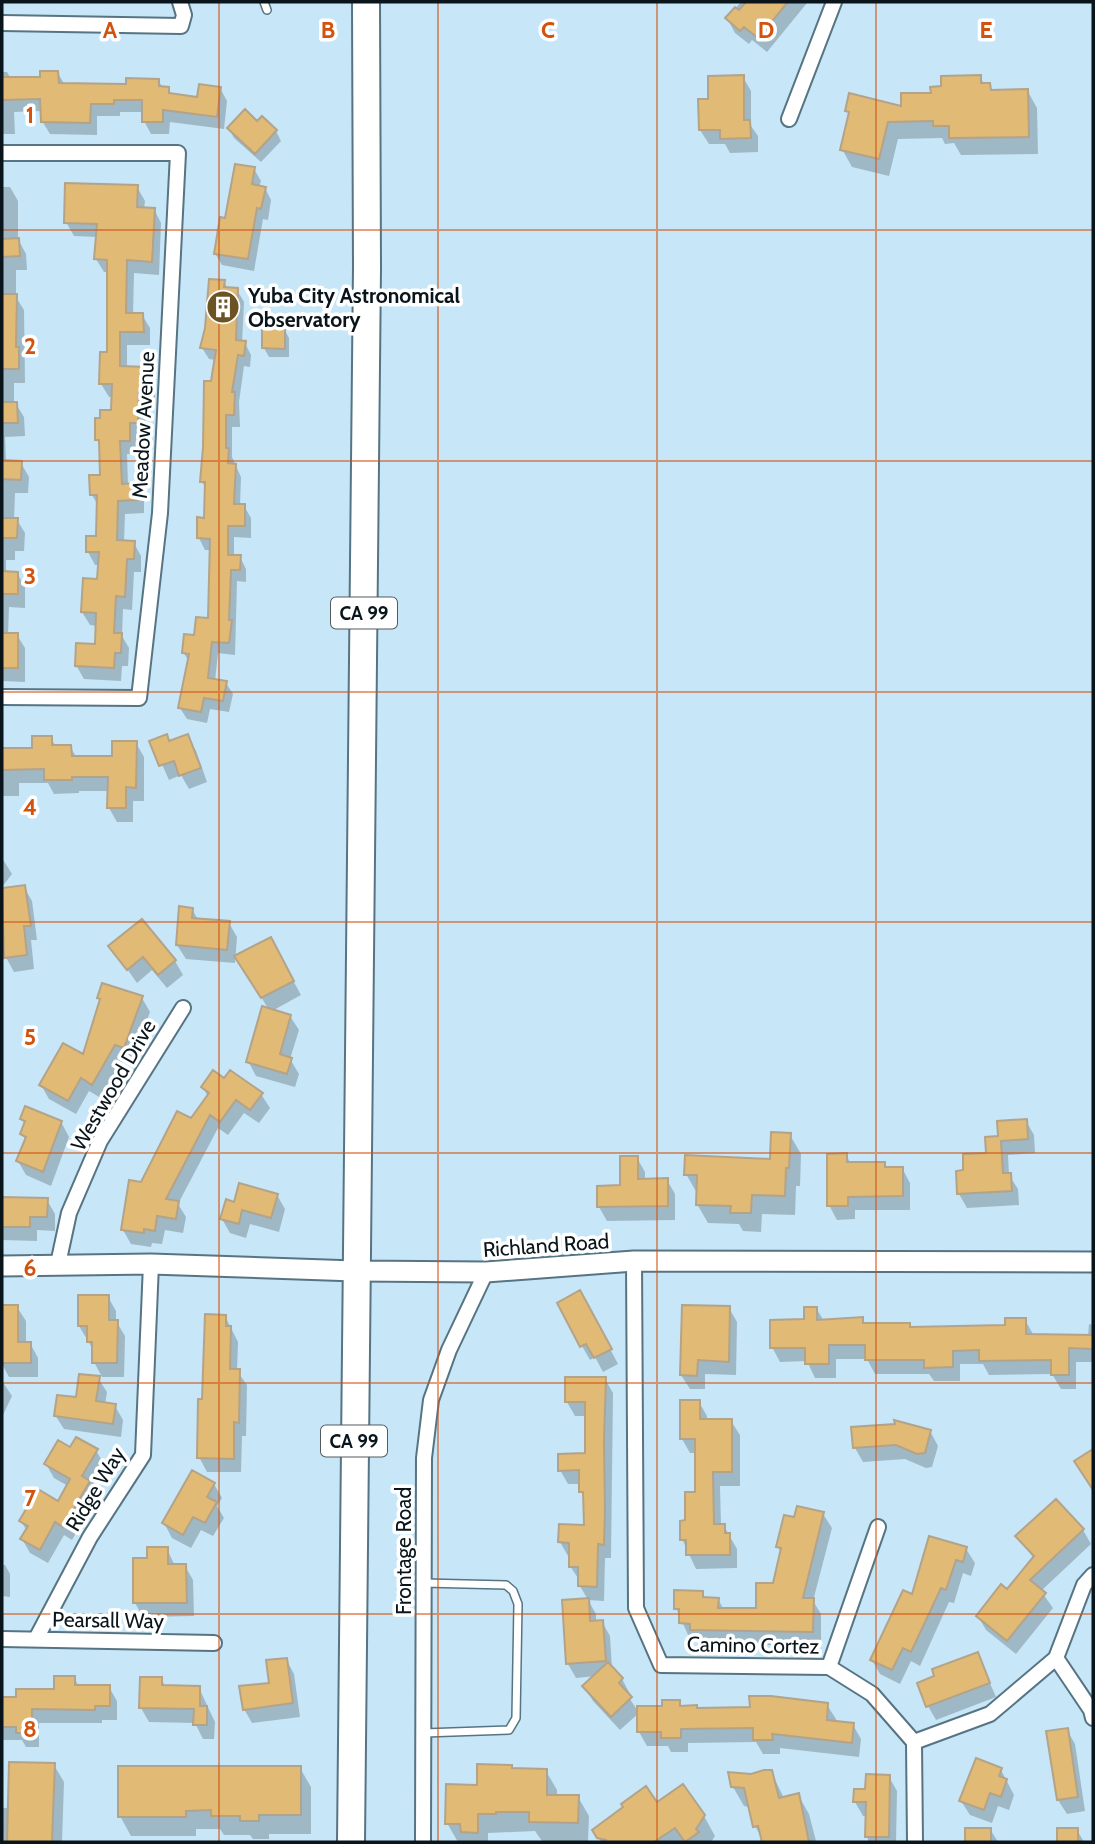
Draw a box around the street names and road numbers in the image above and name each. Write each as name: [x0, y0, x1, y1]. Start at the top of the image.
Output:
street label: Meadow Avenue: [127, 351, 159, 499]
road number: CA 99: [331, 598, 397, 628]
street label: Westwood Drive: [65, 1015, 161, 1155]
street label: Richland Road: [482, 1228, 610, 1262]
road number: CA 99: [321, 1426, 387, 1456]
street label: Ridge Way: [60, 1442, 130, 1536]
street label: Frontage Road: [391, 1487, 416, 1615]
street label: Pearsall Way: [52, 1607, 165, 1633]
street label: Camino Cortez: [687, 1631, 819, 1659]

